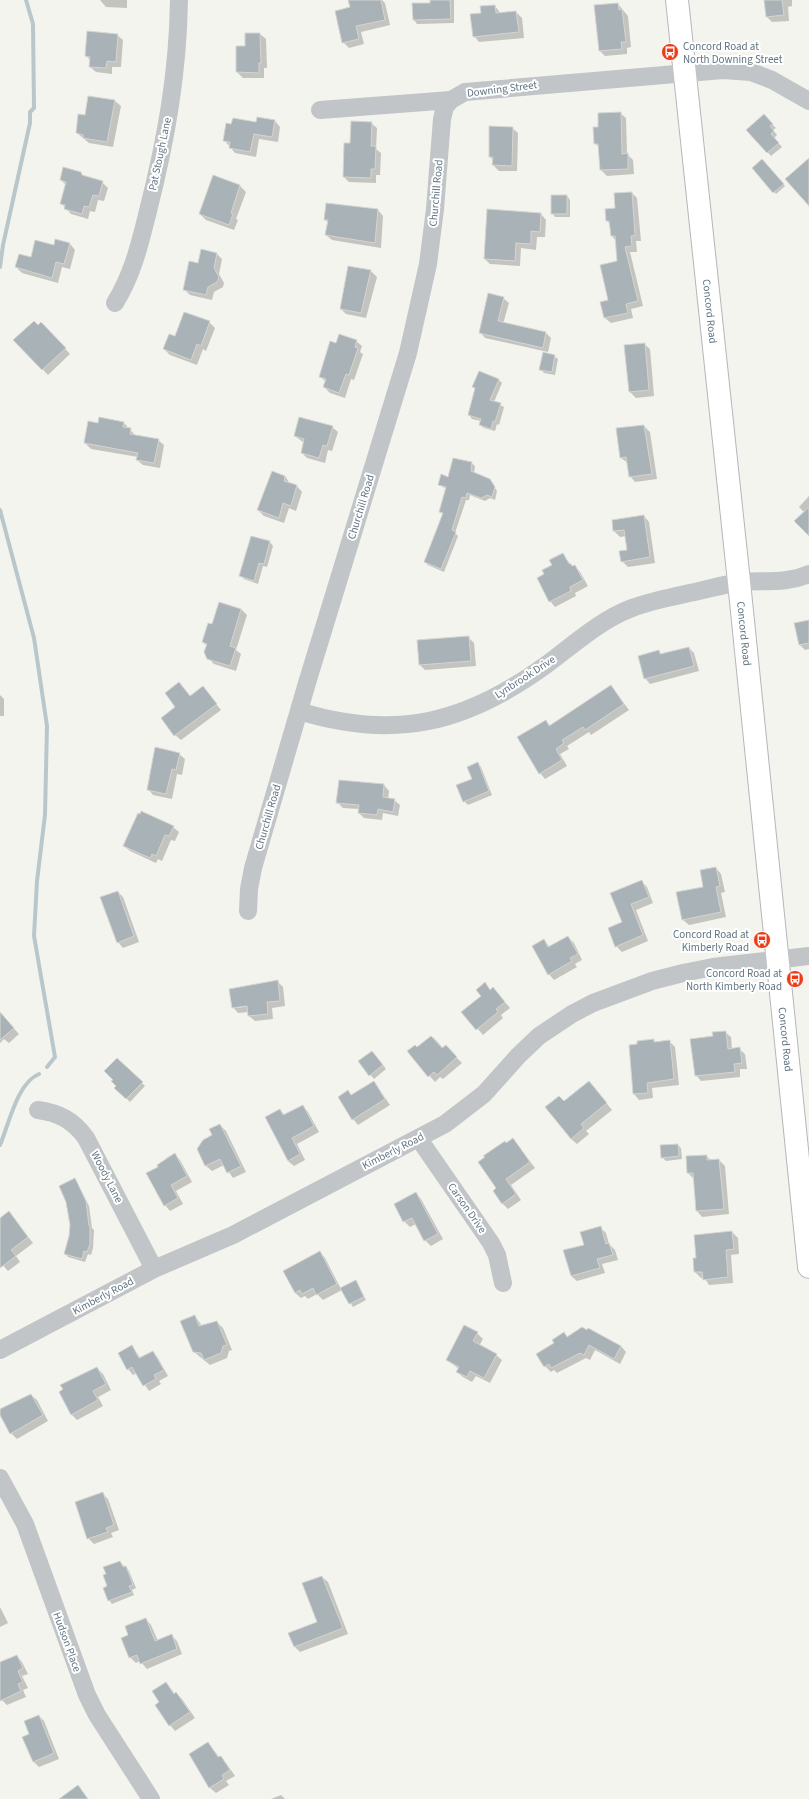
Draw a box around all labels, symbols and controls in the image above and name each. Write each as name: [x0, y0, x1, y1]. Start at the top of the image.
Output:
place label: Concord Road at North Downing Street: [683, 39, 783, 67]
bus stop icon: Concord Road at North Downing Street: [660, 42, 680, 62]
street label: Downing Street: [466, 77, 538, 101]
street label: Pat Stough Lane: [145, 116, 175, 192]
street label: Churchill Road: [426, 159, 446, 227]
street label: Concord Road: [699, 278, 721, 344]
street label: Churchill Road: [344, 473, 378, 541]
street label: Concord Road: [734, 600, 755, 666]
street label: Lynbrook Drive: [492, 652, 559, 702]
street label: Churchill Road: [252, 783, 284, 851]
place label: Concord Road at Kimberly Road: [673, 927, 749, 955]
bus stop icon: Concord Road at Kimberly Road: [752, 930, 772, 950]
place label: Concord Road at North Kimberly Road: [686, 966, 782, 994]
bus stop icon: Concord Road at North Kimberly Road: [785, 969, 805, 989]
street label: Concord Road: [775, 1006, 796, 1072]
street label: Kimberly Road: [360, 1129, 426, 1173]
street label: Woody Lane: [88, 1148, 127, 1206]
street label: Carson Drive: [444, 1180, 490, 1237]
street label: Kimberly Road: [70, 1274, 136, 1318]
street label: Hudson Place: [49, 1610, 85, 1675]

